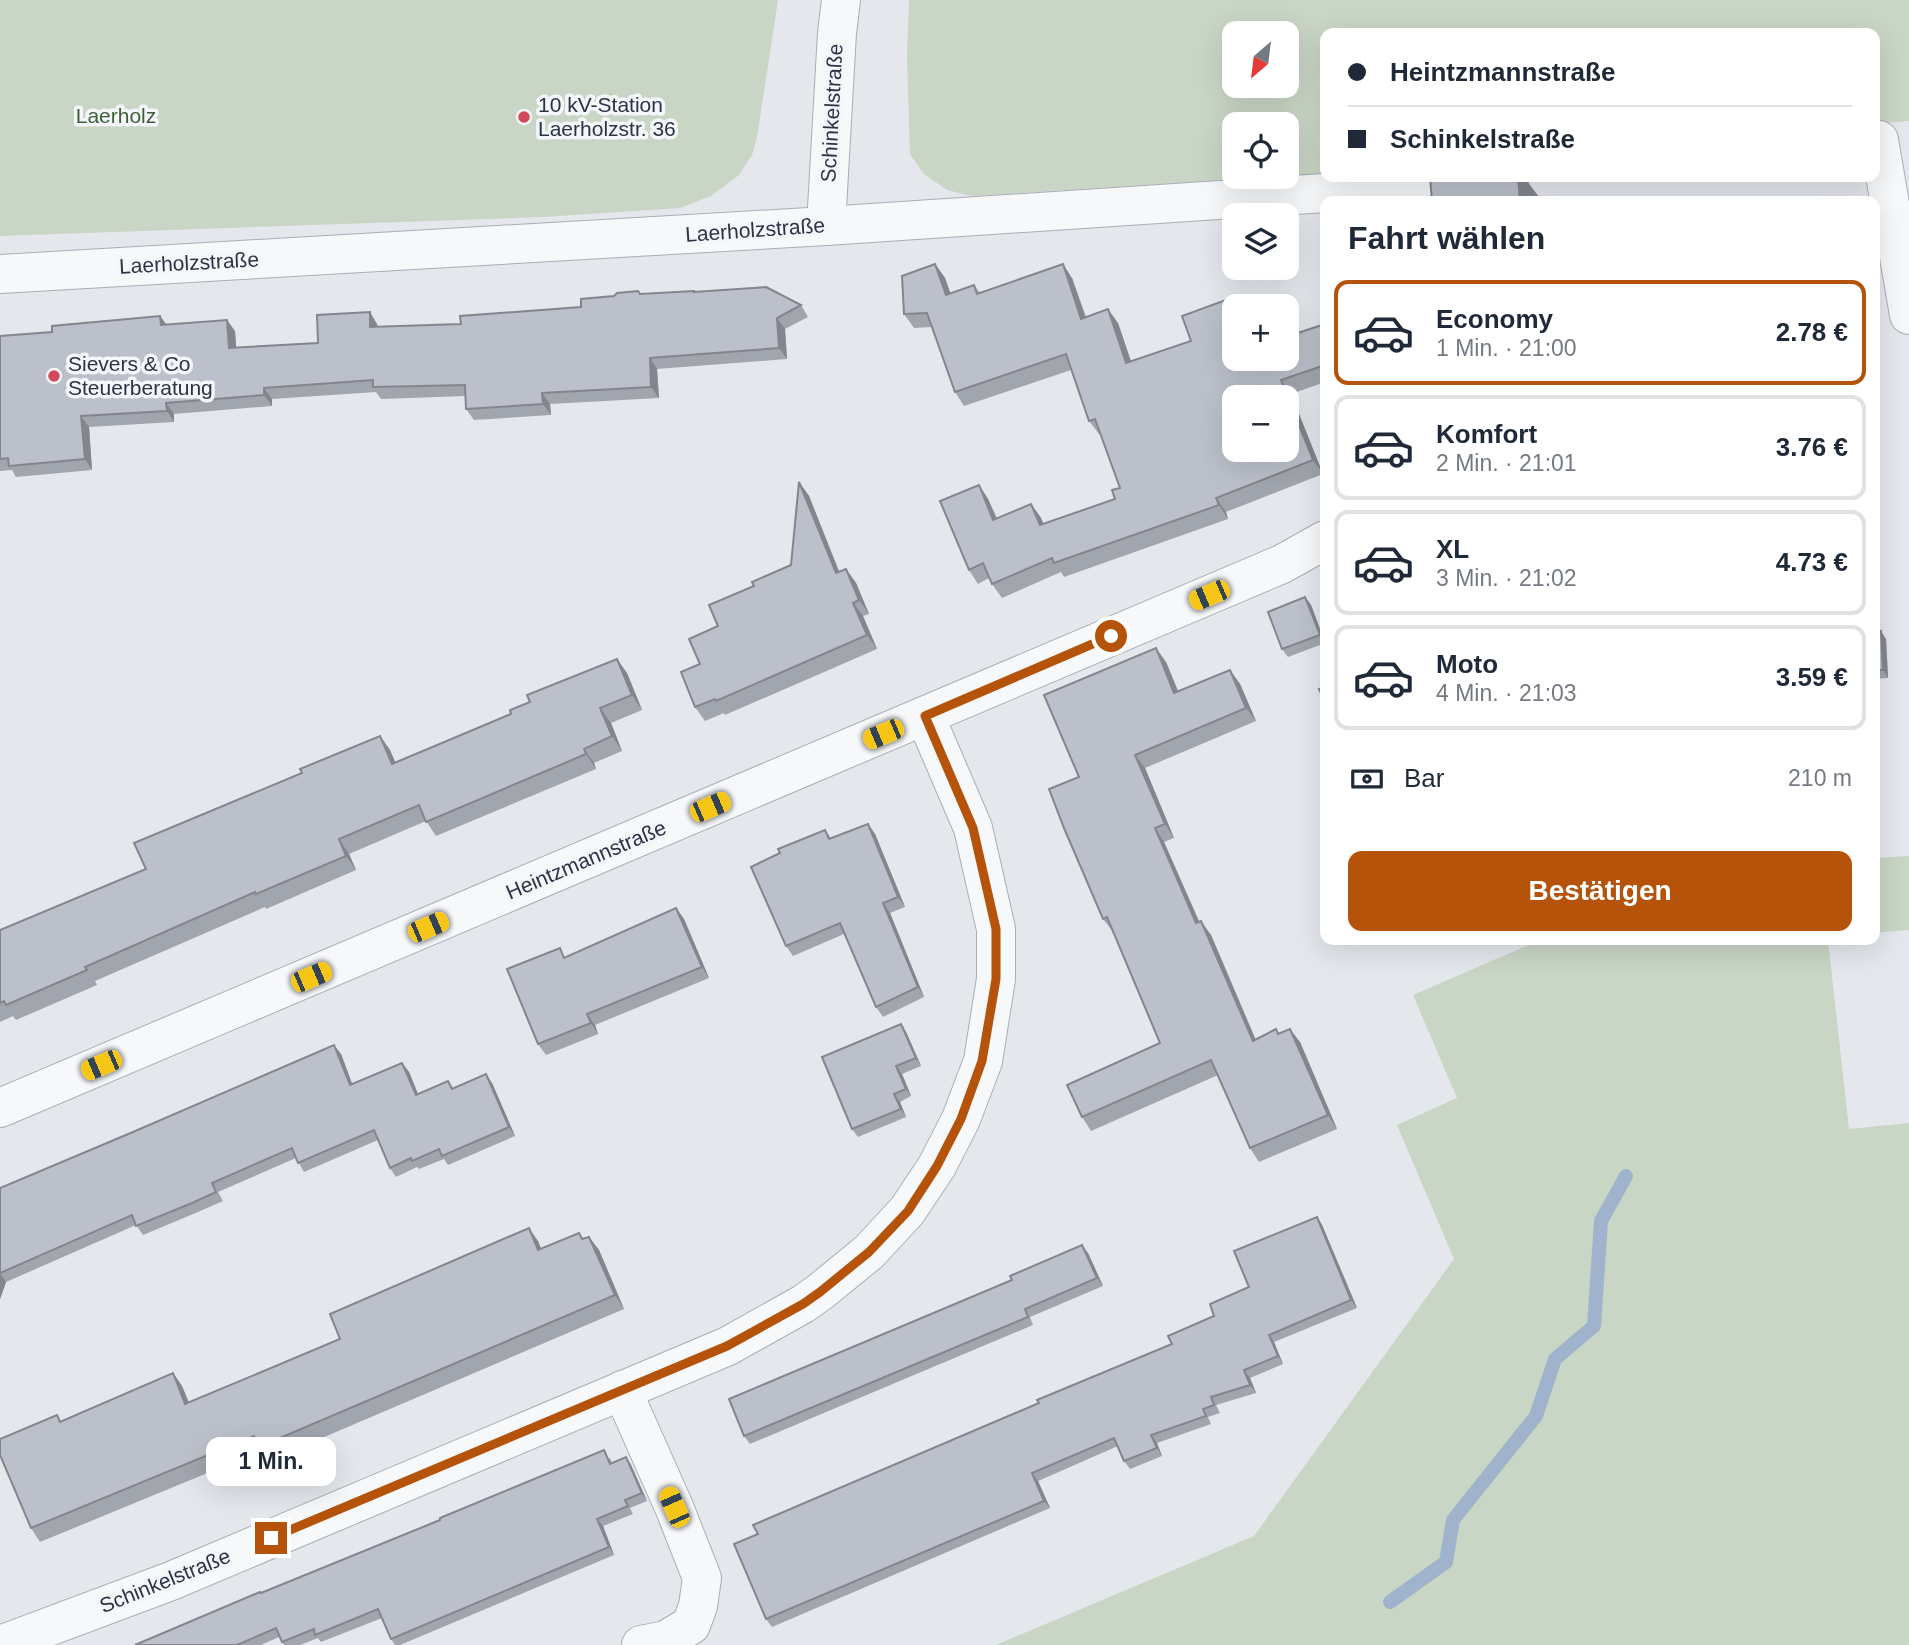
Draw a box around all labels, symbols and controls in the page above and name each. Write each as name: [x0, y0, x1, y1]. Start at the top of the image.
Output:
north arrow: [1222, 21, 1298, 98]
map controls: [1222, 21, 1299, 462]
street label: Schinkelstraße: [816, 43, 847, 183]
text: Heintzmannstraße: [1390, 57, 1615, 87]
place label: 10 kV-Station Laerholzstr. 36: [538, 93, 676, 140]
park label: Laerholz: [76, 104, 156, 127]
marker: 10 kV-Station Laerholzstr. 36: [516, 109, 532, 125]
button: locate: [1222, 112, 1299, 189]
text: Schinkelstraße: [1390, 124, 1575, 154]
button: layers: [1222, 203, 1299, 280]
street label: Laerholzstraße: [684, 213, 826, 246]
text: Fahrt wählen: [1348, 220, 1545, 256]
street label: Laerholzstraße: [118, 247, 260, 278]
button: +: [1222, 294, 1299, 371]
icon: car: [1352, 301, 1415, 364]
text: Economy: [1436, 304, 1553, 334]
text: 2.78 €: [1776, 317, 1848, 347]
text: 1 Min. · 21:00: [1436, 335, 1577, 361]
place label: Sievers & Co Steuerberatung: [68, 352, 213, 399]
marker: Sievers & Co Steuerberatung: [46, 368, 62, 384]
button: −: [1222, 385, 1299, 462]
icon: car: [1352, 416, 1415, 479]
text: Komfort: [1436, 419, 1537, 449]
text: 3.76 €: [1776, 432, 1848, 462]
text: 2 Min. · 21:01: [1436, 450, 1577, 476]
icon: car: [1352, 531, 1415, 594]
text: XL: [1436, 534, 1469, 564]
text: 4.73 €: [1776, 547, 1848, 577]
text: 3 Min. · 21:02: [1436, 565, 1577, 591]
car: [1186, 577, 1233, 613]
route start: [1095, 620, 1127, 652]
icon: car: [1352, 646, 1415, 709]
text: Moto: [1436, 649, 1498, 679]
text: 3.59 €: [1776, 662, 1848, 692]
text: 4 Min. · 21:03: [1436, 680, 1577, 706]
car: [860, 716, 907, 752]
icon: cash: [1348, 760, 1386, 798]
text: Bar: [1404, 763, 1444, 793]
text: 210 m: [1788, 765, 1852, 791]
car: [687, 789, 734, 825]
street label: Heintzmannstraße: [502, 815, 669, 904]
button: Bestätigen: [1348, 851, 1852, 931]
car: [405, 909, 452, 945]
car: [288, 959, 335, 995]
car: [78, 1047, 125, 1083]
callout: 1 Min.: [206, 1436, 336, 1486]
text: 1 Min.: [238, 1448, 304, 1474]
car: [656, 1484, 693, 1530]
route end: [255, 1522, 287, 1554]
street label: Schinkelstraße: [96, 1544, 234, 1617]

